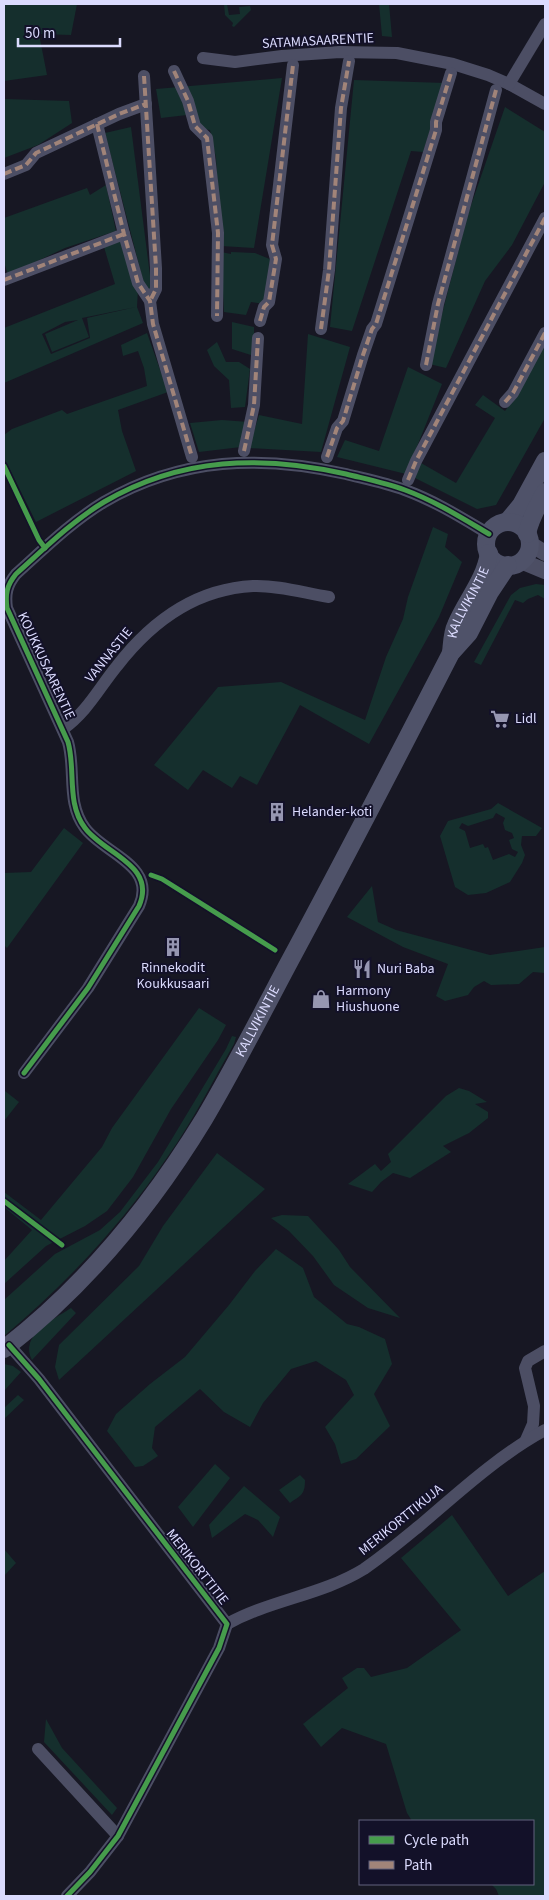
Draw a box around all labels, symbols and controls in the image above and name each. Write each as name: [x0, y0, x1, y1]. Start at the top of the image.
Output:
scale bar: [18, 15, 120, 47]
text: 50 m: [25, 23, 55, 44]
street label: SATAMASAARENTIE: [261, 28, 375, 54]
street label: KALLVIKINTIE: [442, 564, 495, 640]
street label: KOUKKUSAARENTIE: [12, 609, 80, 723]
street label: VANNASTIE: [80, 623, 138, 687]
supermarket icon: Lidl: [489, 708, 511, 730]
place label: Lidl: [515, 709, 537, 729]
building icon: Helander-koti: [266, 801, 288, 823]
place label: Helander-koti: [292, 802, 372, 822]
building icon: Rinnekodit Koukkusaari: [162, 936, 184, 958]
place label: Rinnekodit Koukkusaari: [137, 958, 209, 994]
restaurant icon: Nuri Baba: [351, 958, 373, 980]
place label: Nuri Baba: [377, 959, 435, 979]
place label: Harmony Hiushuone: [336, 981, 400, 1017]
street label: KALLVIKINTIE: [231, 982, 285, 1061]
shop icon: Harmony Hiushuone: [310, 988, 332, 1010]
street label: MERIKORTTIKUJA: [355, 1479, 448, 1560]
street label: MERIKORTTITIE: [161, 1525, 233, 1609]
legend: [359, 1820, 534, 1885]
text: Cycle path: [404, 1830, 469, 1851]
text: Path: [404, 1855, 432, 1876]

